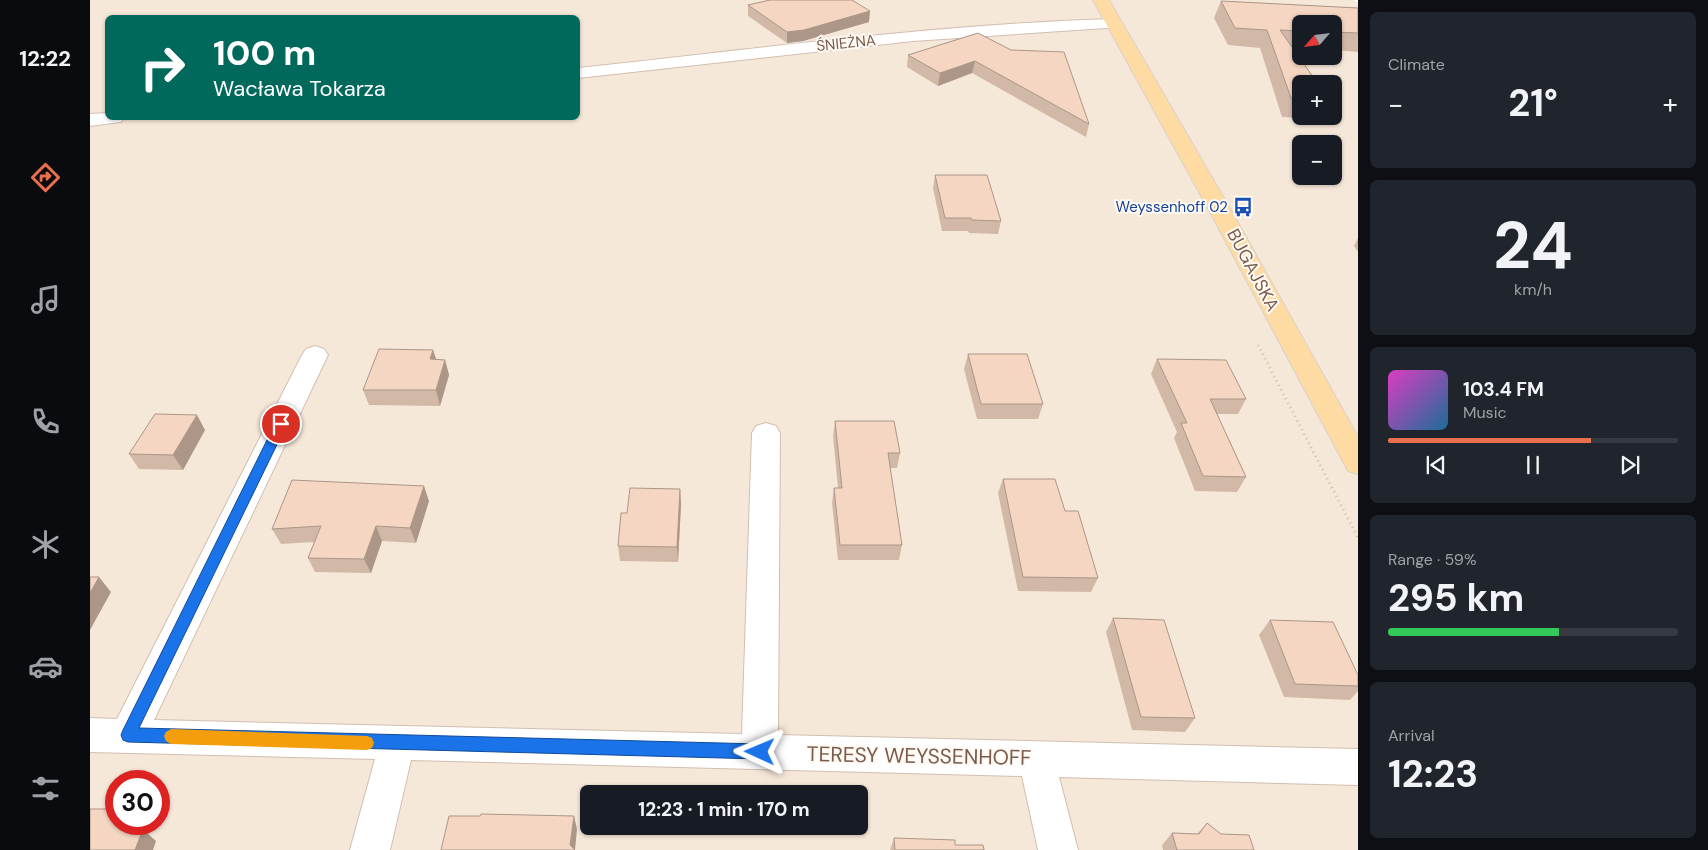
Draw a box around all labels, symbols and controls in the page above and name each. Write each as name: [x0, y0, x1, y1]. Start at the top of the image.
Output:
north arrow: [1292, 15, 1342, 65]
map controls: [1292, 15, 1342, 185]
text: 100 m: [213, 30, 316, 76]
street label: ŚNIEŻNA: [815, 30, 877, 56]
icon: right: [130, 35, 195, 100]
text: 12:22: [19, 44, 71, 73]
text: Climate: [1388, 54, 1445, 75]
text: Wacława Tokarza: [213, 74, 386, 103]
button: +: [1292, 75, 1342, 125]
text: 21°: [1508, 78, 1558, 128]
text: −: [1388, 86, 1403, 123]
text: +: [1663, 86, 1678, 123]
button: −: [1292, 135, 1342, 185]
icon: directions: [28, 160, 63, 195]
bus stop icon: Weyssenhoff 02: [1232, 196, 1254, 218]
place label: Weyssenhoff 02: [1115, 197, 1228, 217]
text: 24: [1493, 204, 1573, 288]
street label: BUGAJSKA: [1221, 225, 1285, 315]
text: km/h: [1514, 279, 1552, 300]
icon: music: [28, 282, 63, 317]
text: 103.4 FM: [1463, 377, 1544, 402]
text: Music: [1463, 402, 1507, 423]
pin: [260, 403, 302, 445]
icon: phone: [28, 404, 63, 439]
icon: arrive: [267, 410, 295, 438]
icon: previous: [1422, 451, 1450, 479]
icon: pause: [1519, 451, 1547, 479]
icon: next: [1616, 451, 1644, 479]
icon: climate: [28, 527, 63, 562]
text: Range · 59%: [1388, 549, 1476, 570]
text: 295 km: [1388, 573, 1524, 623]
icon: car: [28, 649, 63, 684]
position arrow: [733, 725, 785, 777]
text: Arrival: [1388, 725, 1435, 746]
street label: TERESY WEYSSENHOFF: [806, 740, 1032, 772]
text: 12:23: [1388, 749, 1478, 799]
speed limit sign: 30: [105, 770, 170, 835]
icon: filters: [28, 771, 63, 806]
text: 12:23 · 1 min · 170 m: [638, 797, 810, 822]

